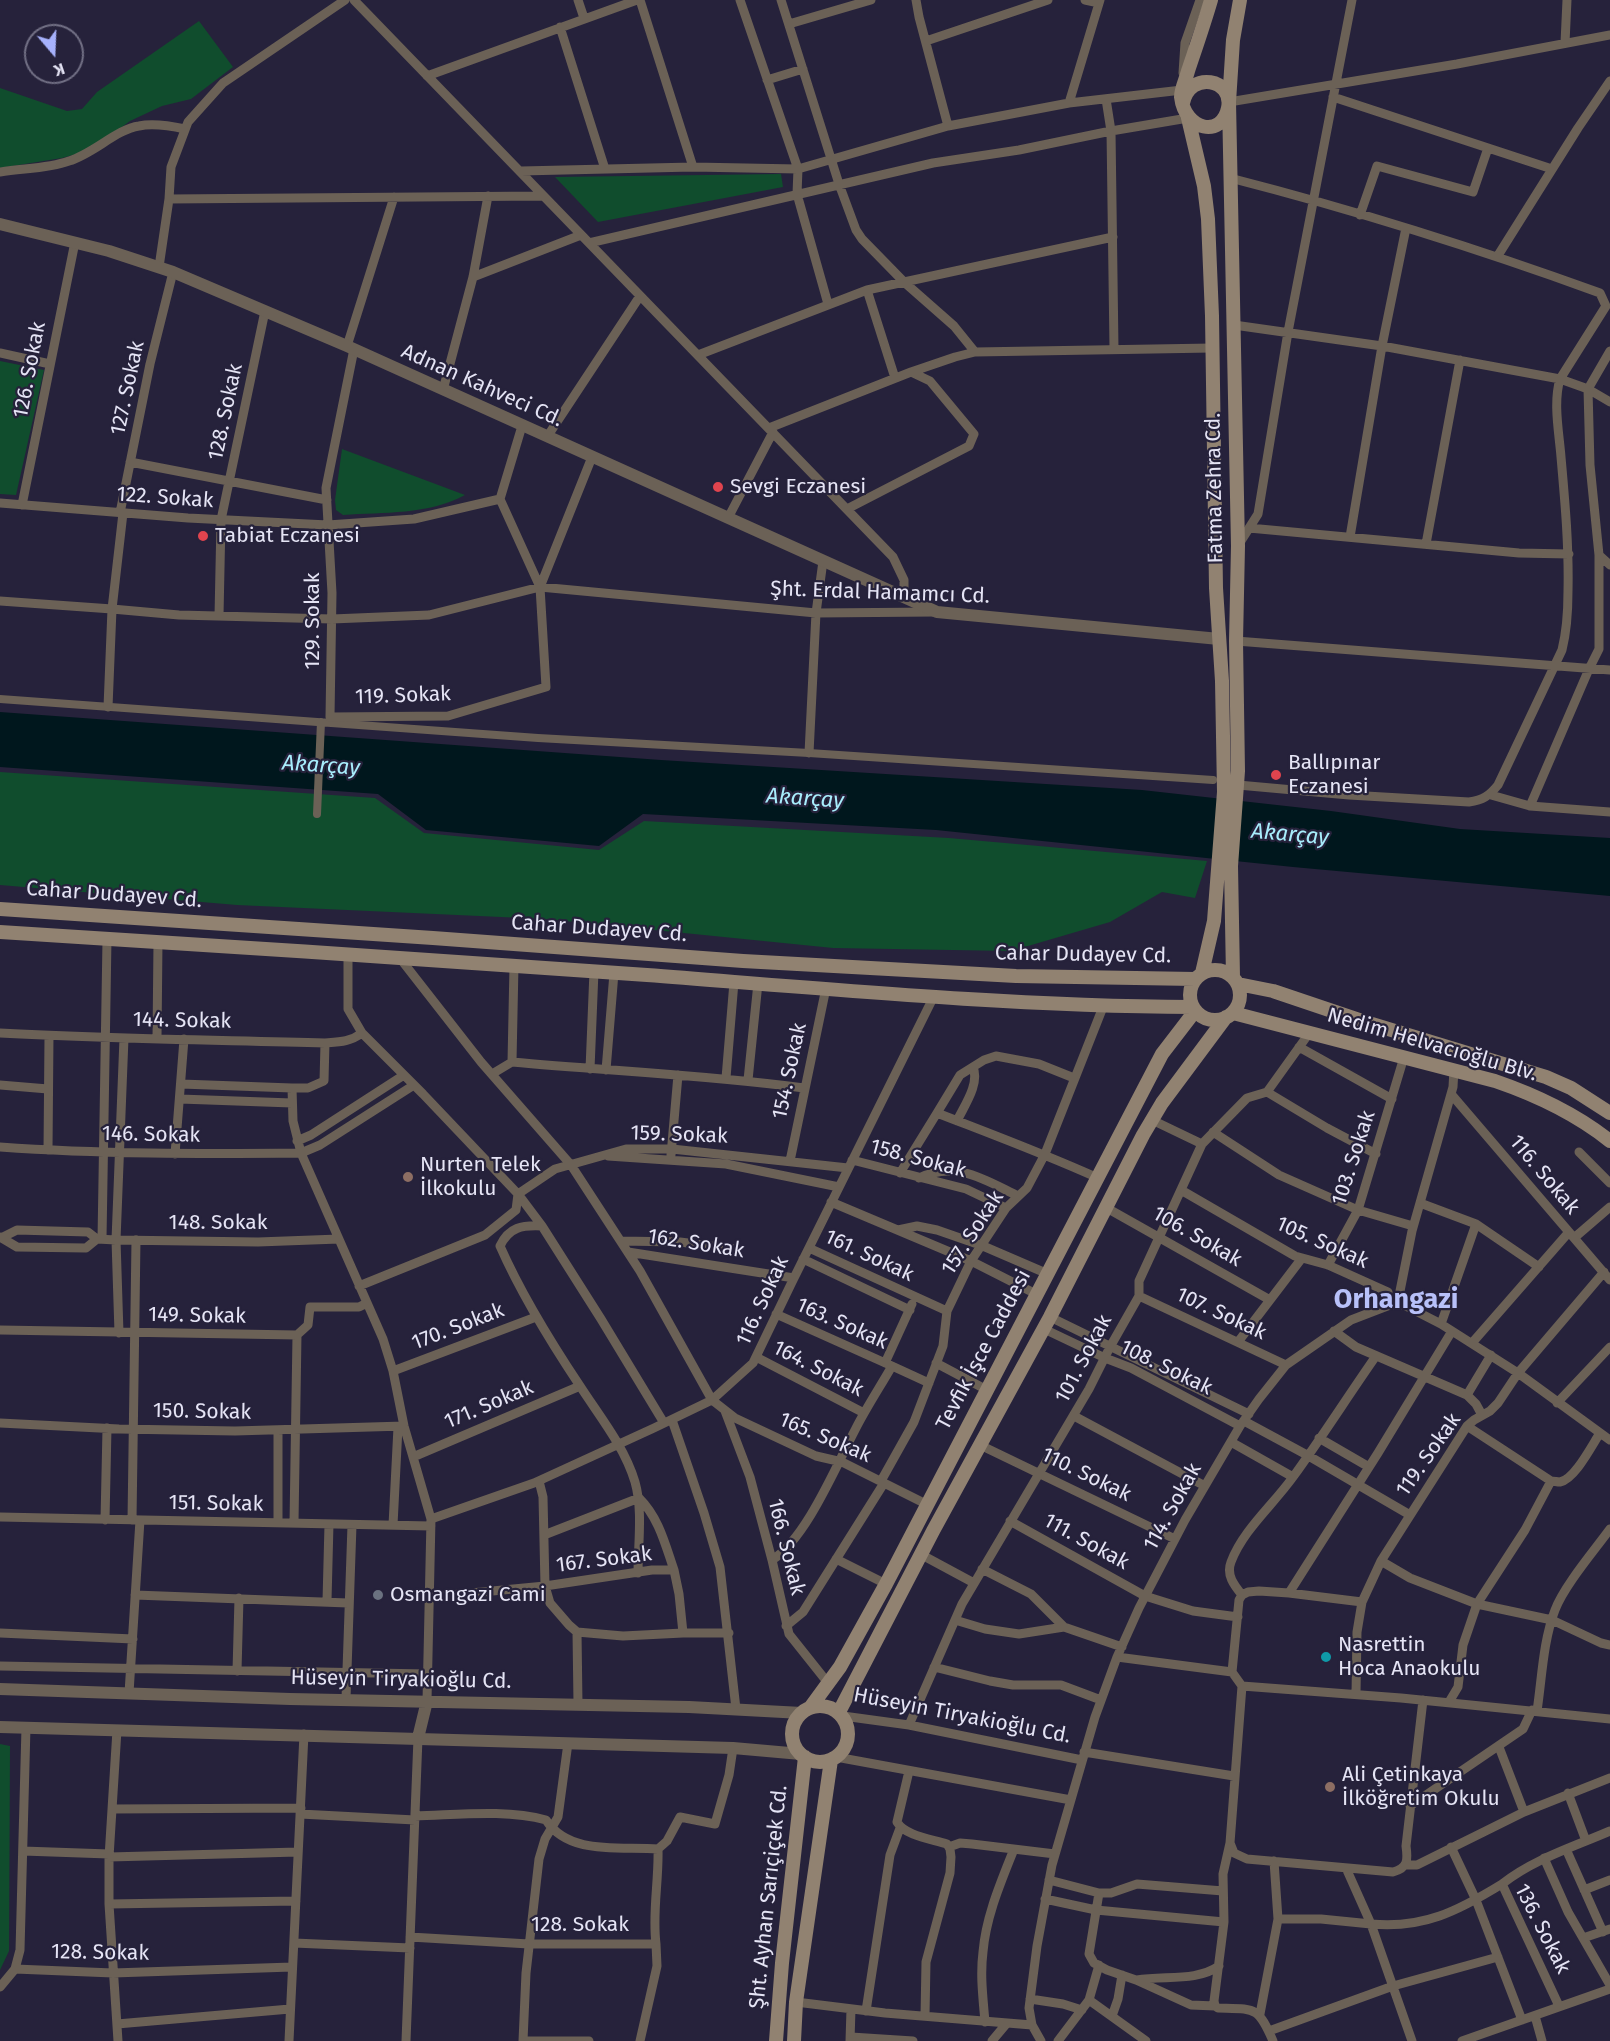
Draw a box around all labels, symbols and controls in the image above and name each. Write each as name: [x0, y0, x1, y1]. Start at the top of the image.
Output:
north arrow: [24, 24, 84, 84]
text: K: [51, 59, 67, 80]
street label: 126. Sokak: [8, 320, 52, 420]
street label: 127. Sokak: [106, 339, 150, 437]
street label: Adnan Kahveci Cd.: [397, 339, 567, 433]
street label: 128. Sokak: [203, 361, 249, 463]
street label: Fatma Zehra Cd.: [1201, 412, 1229, 564]
place label: Sevgi Eczanesi: [730, 474, 866, 500]
marker: Sevgi Eczanesi: [711, 480, 725, 494]
street label: 122. Sokak: [116, 482, 214, 514]
place label: Tabiat Eczanesi: [215, 523, 360, 549]
marker: Tabiat Eczanesi: [196, 529, 210, 543]
street label: 129. Sokak: [300, 572, 326, 670]
street label: Şht. Erdal Hamamcı Cd.: [770, 577, 990, 609]
street label: 119. Sokak: [355, 682, 451, 710]
water label: Akarçay: [281, 750, 361, 782]
place label: Ballıpınar Eczanesi: [1288, 750, 1380, 800]
marker: Ballıpınar Eczanesi: [1269, 768, 1283, 782]
water label: Akarçay: [765, 783, 845, 815]
water label: Akarçay: [1250, 818, 1330, 852]
street label: Cahar Dudayev Cd.: [25, 876, 203, 914]
street label: Cahar Dudayev Cd.: [510, 910, 688, 948]
street label: Cahar Dudayev Cd.: [995, 941, 1171, 969]
street label: Nedim Helvacıoğlu Blv.: [1324, 1003, 1540, 1087]
street label: 144. Sokak: [133, 1008, 231, 1034]
street label: 154. Sokak: [768, 1021, 812, 1121]
street label: 103. Sokak: [1327, 1108, 1381, 1208]
street label: 159. Sokak: [630, 1121, 728, 1149]
street label: 146. Sokak: [102, 1122, 200, 1148]
street label: 116. Sokak: [1503, 1130, 1585, 1220]
street label: 158. Sokak: [867, 1134, 969, 1184]
place label: Nurten Telek İlkokulu: [420, 1152, 541, 1202]
marker: Nurten Telek İlkokulu: [401, 1170, 415, 1184]
street label: 157. Sokak: [936, 1186, 1010, 1280]
street label: 106. Sokak: [1148, 1201, 1246, 1273]
street label: 148. Sokak: [169, 1210, 267, 1236]
street label: 105. Sokak: [1272, 1212, 1372, 1274]
street label: 162. Sokak: [646, 1224, 746, 1264]
street label: 161. Sokak: [820, 1224, 918, 1288]
street label: 116. Sokak: [731, 1252, 795, 1350]
street label: Tevfik İşce Caddesi: [931, 1266, 1037, 1434]
street label: 107. Sokak: [1172, 1282, 1270, 1346]
district label: Orhangazi: [1334, 1284, 1458, 1316]
street label: 163. Sokak: [792, 1293, 892, 1355]
street label: 170. Sokak: [408, 1298, 508, 1356]
street label: 149. Sokak: [148, 1303, 246, 1329]
street label: 101. Sokak: [1050, 1311, 1118, 1407]
street label: 164. Sokak: [768, 1335, 868, 1403]
street label: 108. Sokak: [1116, 1335, 1216, 1401]
street label: 171. Sokak: [441, 1375, 537, 1435]
street label: 150. Sokak: [153, 1399, 251, 1425]
street label: 165. Sokak: [775, 1407, 875, 1469]
street label: 119. Sokak: [1391, 1409, 1467, 1501]
street label: 110. Sokak: [1037, 1443, 1135, 1507]
street label: 114. Sokak: [1139, 1459, 1207, 1555]
street label: 151. Sokak: [169, 1491, 263, 1517]
street label: 166. Sokak: [762, 1496, 810, 1598]
street label: 111. Sokak: [1039, 1508, 1133, 1576]
street label: 167. Sokak: [555, 1542, 653, 1578]
place label: Osmangazi Cami: [390, 1582, 546, 1608]
marker: Osmangazi Cami: [371, 1588, 385, 1602]
place label: Nasrettin Hoca Anaokulu: [1338, 1632, 1481, 1682]
marker: Nasrettin Hoca Anaokulu: [1319, 1650, 1333, 1664]
street label: Hüseyin Tiryakioğlu Cd.: [290, 1665, 512, 1695]
street label: Hüseyin Tiryakioğlu Cd.: [851, 1683, 1073, 1749]
place label: Ali Çetinkaya İlköğretim Okulu: [1342, 1762, 1500, 1812]
marker: Ali Çetinkaya İlköğretim Okulu: [1323, 1780, 1337, 1794]
street label: Şht. Ayhan Sarıçiçek Cd.: [745, 1784, 793, 2010]
street label: 136. Sokak: [1509, 1880, 1575, 1978]
street label: 128. Sokak: [531, 1912, 629, 1938]
street label: 128. Sokak: [51, 1940, 149, 1966]

